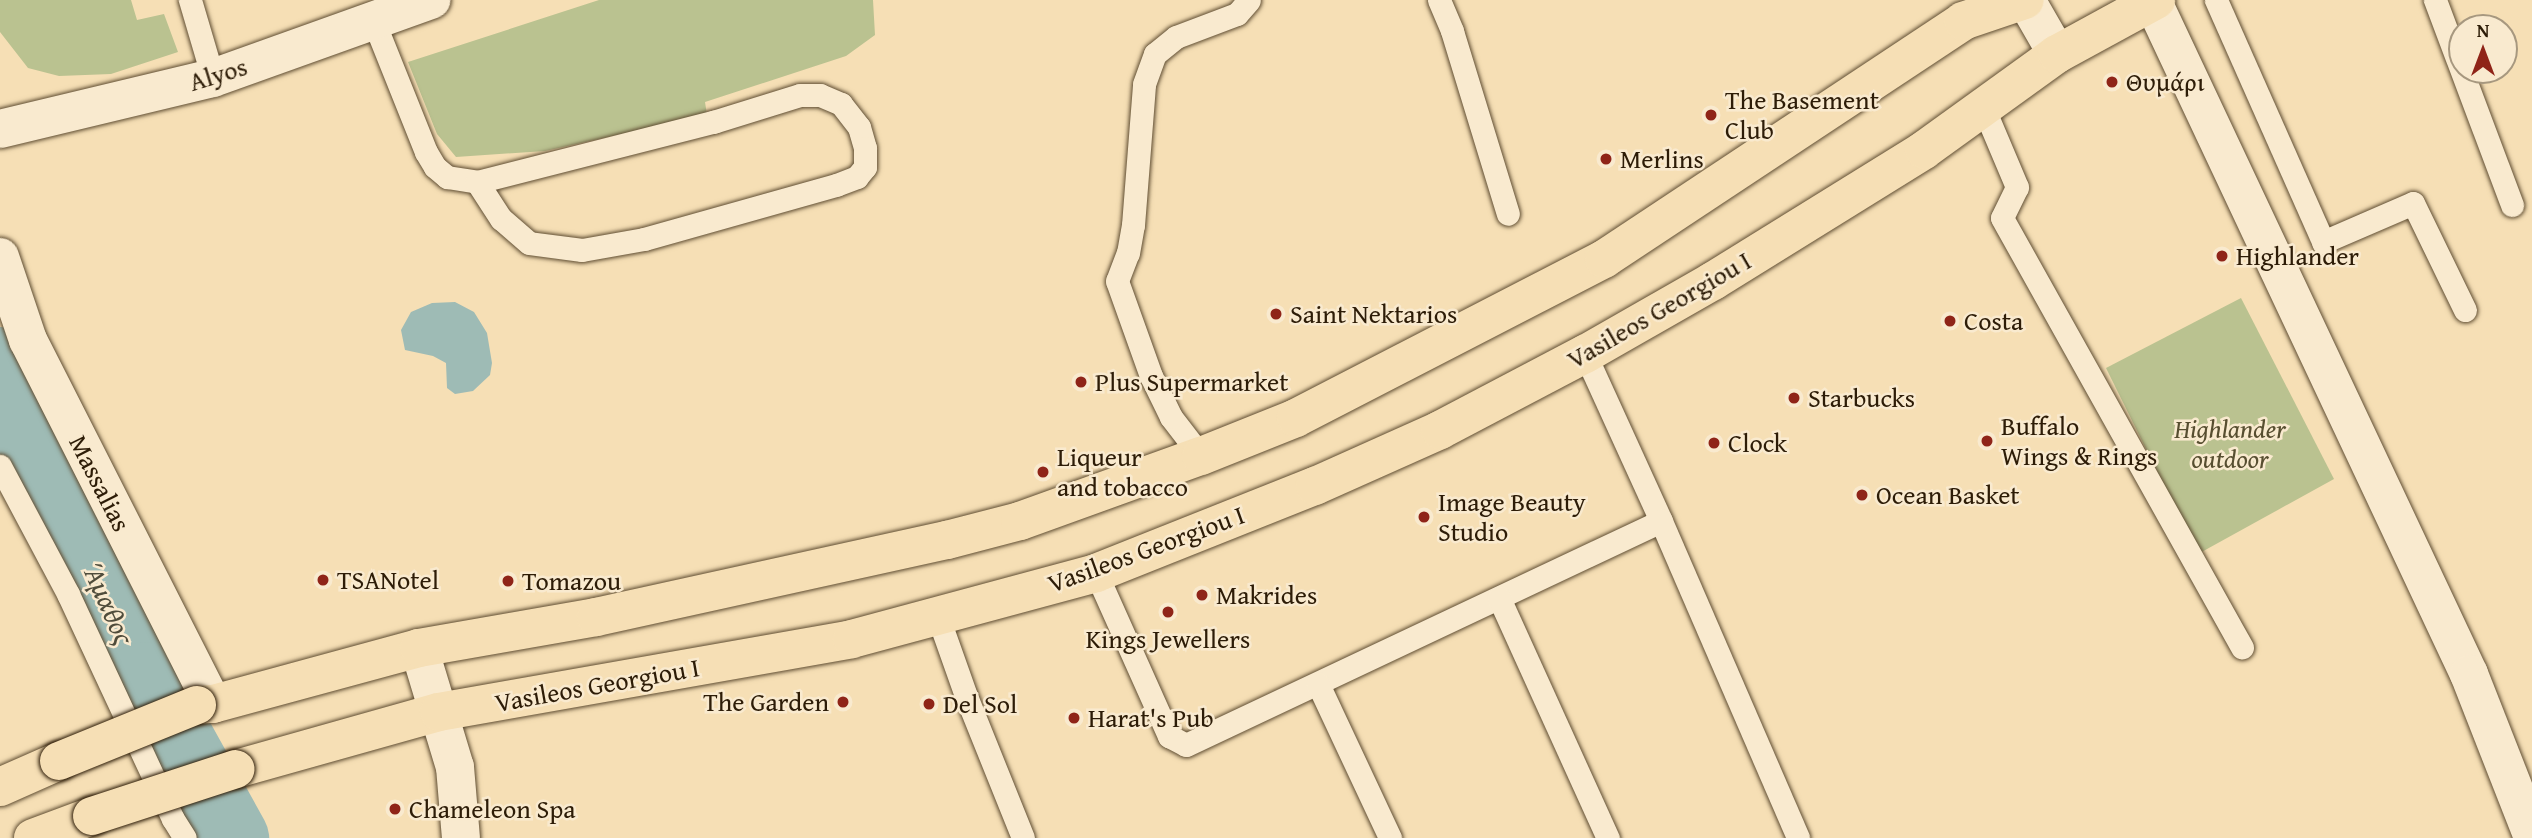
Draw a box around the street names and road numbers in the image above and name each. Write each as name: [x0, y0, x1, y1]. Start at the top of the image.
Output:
street label: Alyos: [185, 50, 251, 98]
street label: Vasileos Georgiou I: [1562, 245, 1756, 375]
street label: Massalias: [63, 430, 137, 536]
street label: Vasileos Georgiou I: [1043, 499, 1249, 599]
street label: Vasileos Georgiou I: [492, 652, 702, 718]

